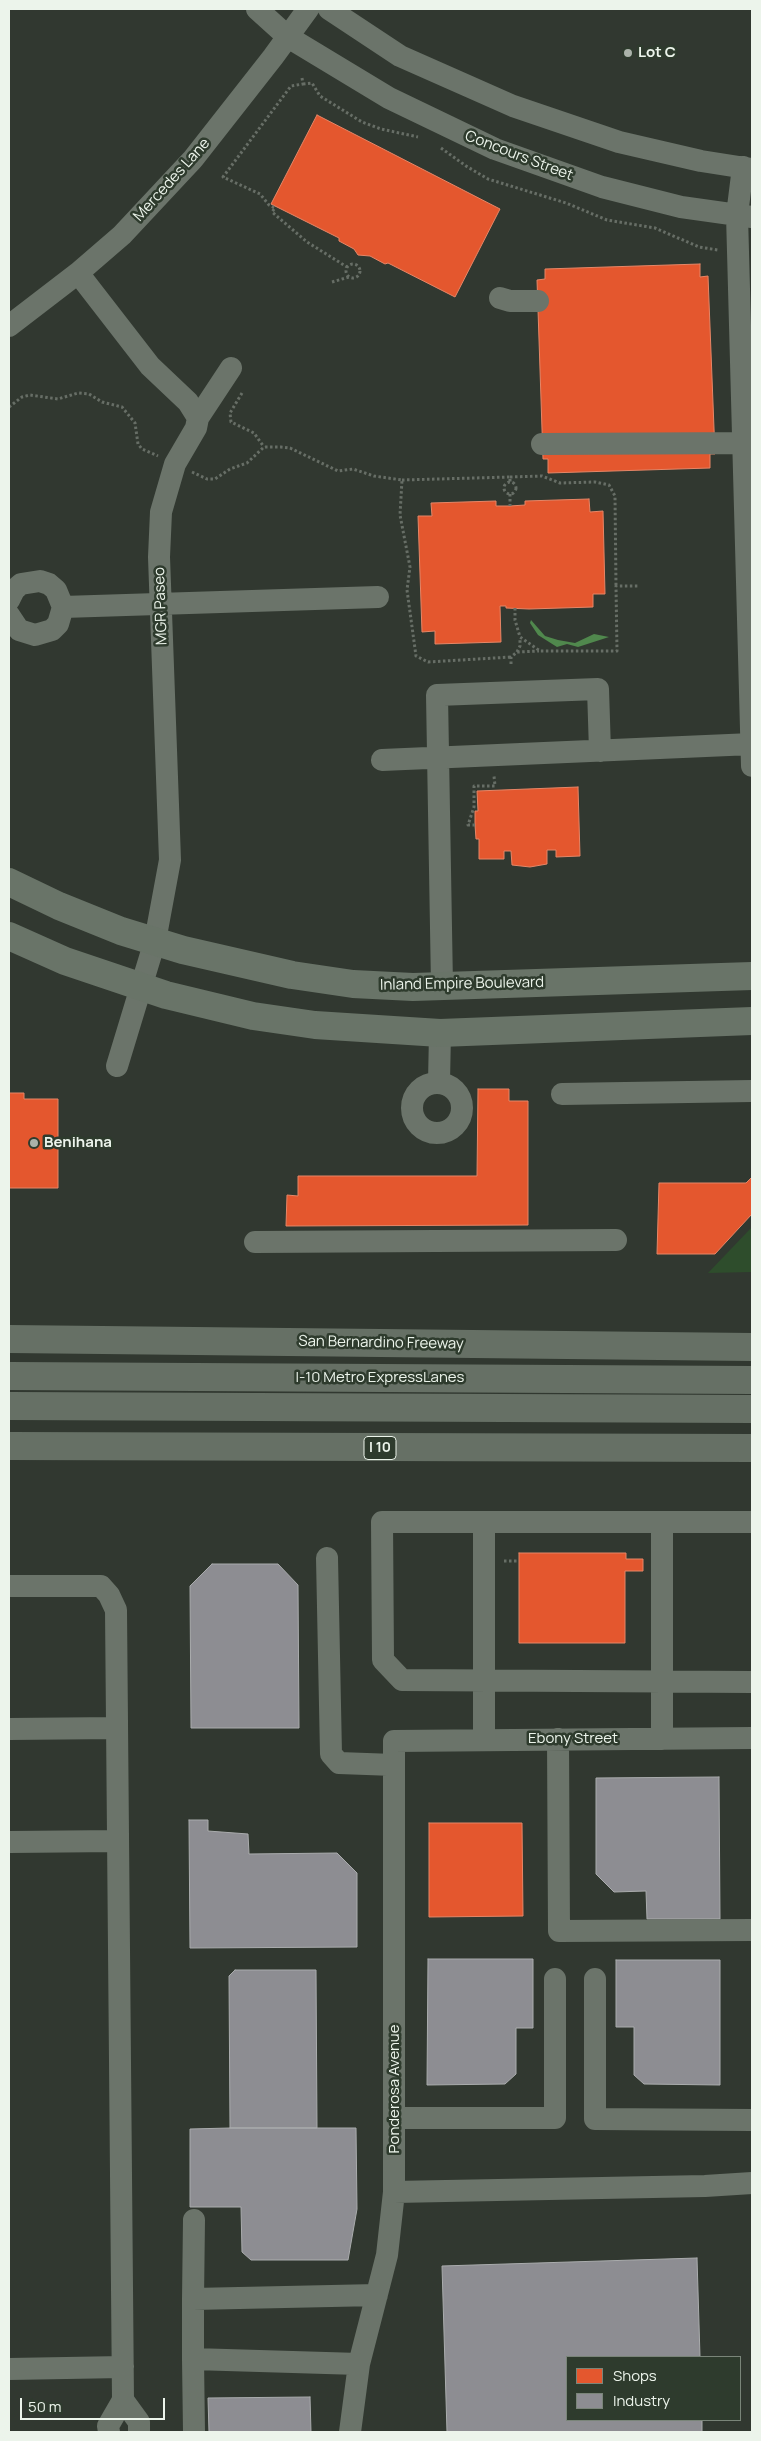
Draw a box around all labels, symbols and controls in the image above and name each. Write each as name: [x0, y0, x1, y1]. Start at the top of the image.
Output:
place label: Lot C: [638, 44, 676, 62]
marker: Lot C: [622, 47, 634, 59]
street label: Concours Street: [462, 127, 576, 185]
street label: Mercedes Lane: [130, 135, 214, 225]
street label: MGR Paseo: [151, 567, 171, 645]
street label: Inland Empire Boulevard: [380, 974, 544, 994]
place label: Benihana: [44, 1134, 112, 1152]
marker: Benihana: [28, 1137, 40, 1149]
street label: San Bernardino Freeway: [298, 1333, 464, 1353]
street label: I-10 Metro ExpressLanes: [296, 1369, 464, 1387]
road number: I 10: [364, 1436, 396, 1460]
street label: Ebony Street: [528, 1730, 618, 1748]
street label: Ponderosa Avenue: [386, 2024, 404, 2154]
legend: [566, 2356, 741, 2421]
text: Shops: [613, 2365, 657, 2386]
scale bar: [22, 2388, 168, 2420]
text: Industry: [613, 2390, 670, 2411]
text: 50 m: [28, 2396, 62, 2417]

